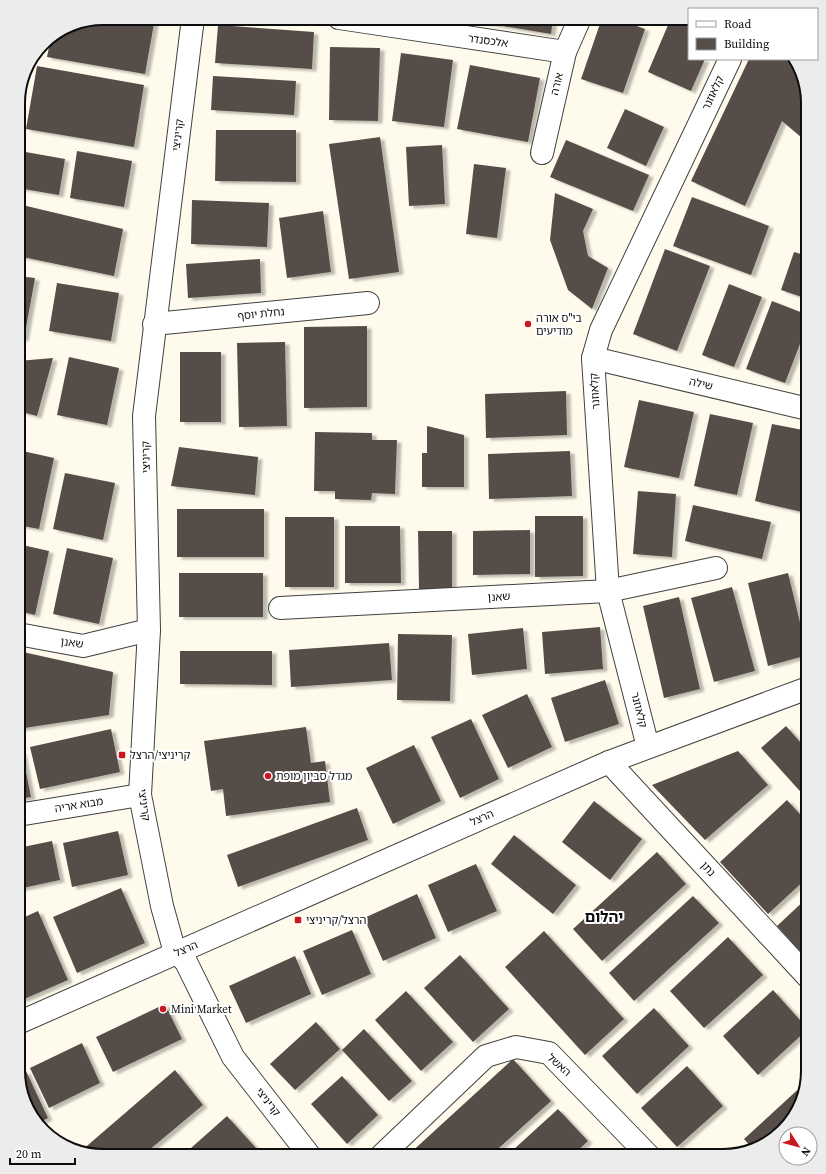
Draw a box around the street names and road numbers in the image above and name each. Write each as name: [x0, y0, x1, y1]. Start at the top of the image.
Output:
street label: אלכסנדר: [467, 31, 509, 51]
street label: אורה: [547, 71, 567, 97]
street label: קלאוזנר: [698, 73, 728, 113]
street label: קריניצי: [169, 118, 187, 152]
street label: נחלת יוסף: [237, 304, 285, 324]
street label: קלאוזנר: [586, 372, 604, 410]
street label: שילה: [688, 374, 714, 394]
street label: קריניצי: [138, 441, 154, 473]
street label: שאנן: [487, 589, 511, 605]
street label: שאנן: [60, 634, 84, 652]
street label: קלאוזנר: [627, 690, 651, 730]
street label: קריניצי: [135, 788, 153, 822]
street label: מבוא אריה: [54, 794, 104, 816]
street label: הרצל: [468, 806, 496, 830]
street label: נתן: [697, 858, 719, 880]
street label: הרצל: [172, 937, 200, 961]
street label: האשל: [544, 1050, 574, 1080]
street label: קריניצי: [252, 1085, 284, 1119]

